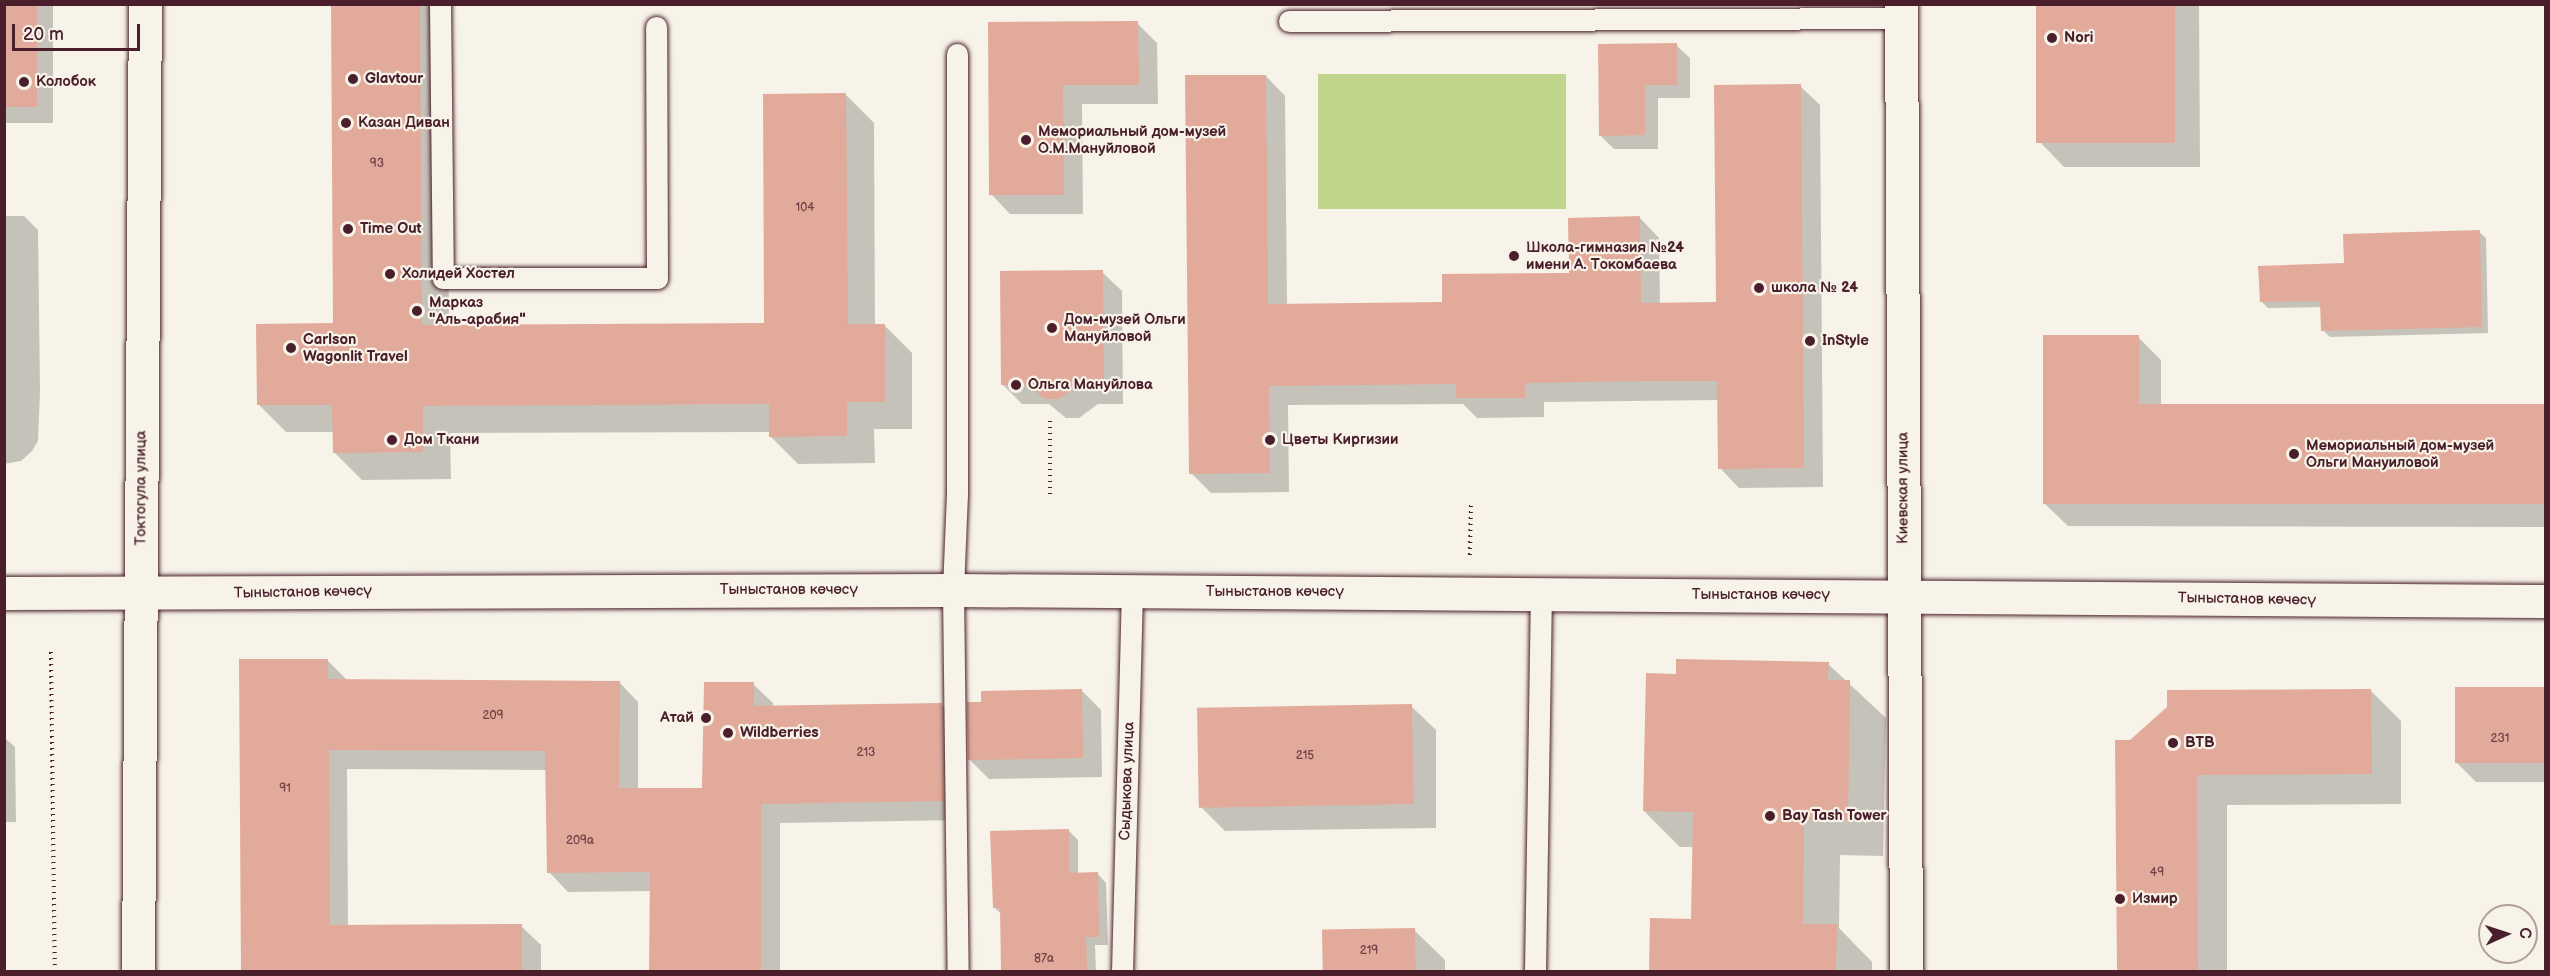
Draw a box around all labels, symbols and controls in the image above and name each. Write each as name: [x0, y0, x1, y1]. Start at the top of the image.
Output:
scale bar: [15, 12, 142, 50]
text: 20 m: [23, 24, 64, 45]
place label: Nori: [2064, 29, 2093, 47]
marker: Nori: [2045, 31, 2059, 45]
place label: Glavtour: [365, 70, 423, 88]
marker: Glavtour: [346, 72, 360, 86]
place label: Колобок: [36, 73, 96, 91]
marker: Колобок: [17, 75, 31, 89]
place label: Казан Диван: [358, 114, 450, 132]
marker: Казан Диван: [339, 116, 353, 130]
place label: Мемориальный дом-музей О.М.Мануйловой: [1038, 122, 1226, 157]
marker: Мемориальный дом-музей О.М.Мануйловой: [1019, 133, 1033, 147]
house number: 93: [370, 157, 384, 171]
house number: 104: [795, 201, 815, 215]
place label: Time Out: [360, 220, 422, 238]
marker: Time Out: [341, 222, 355, 236]
place label: Школа-гимназия №24 имени А. Токомбаева: [1526, 238, 1684, 273]
marker: Школа-гимназия №24 имени А. Токомбаева: [1507, 249, 1521, 263]
place label: Холидей Хостел: [402, 265, 515, 283]
marker: Холидей Хостел: [383, 267, 397, 281]
place label: школа № 24: [1771, 279, 1858, 297]
marker: школа № 24: [1752, 281, 1766, 295]
place label: Марказ "Аль-арабия": [429, 293, 526, 328]
marker: Марказ "Аль-арабия": [410, 304, 424, 318]
place label: Дом-музей Ольги Мануйловой: [1064, 310, 1186, 345]
marker: Дом-музей Ольги Мануйловой: [1045, 321, 1059, 335]
place label: Carlson Wagonlit Travel: [303, 330, 408, 365]
place label: InStyle: [1822, 332, 1869, 350]
marker: InStyle: [1803, 334, 1817, 348]
marker: Carlson Wagonlit Travel: [284, 341, 298, 355]
place label: Ольга Мануйлова: [1028, 376, 1153, 394]
marker: Ольга Мануйлова: [1009, 378, 1023, 392]
street label: Токтогула улица: [132, 431, 150, 545]
place label: Дом Ткани: [404, 431, 479, 449]
place label: Цветы Киргизии: [1282, 431, 1398, 449]
street label: Киевская улица: [1894, 432, 1912, 544]
marker: Дом Ткани: [385, 433, 399, 447]
marker: Цветы Киргизии: [1263, 433, 1277, 447]
place label: Мемориальный дом-музей Ольги Мануиловой: [2306, 436, 2494, 471]
marker: Мемориальный дом-музей Ольги Мануиловой: [2287, 447, 2301, 461]
street label: Тыныстанов көчөсү: [720, 581, 858, 599]
street label: Тыныстанов көчөсү: [234, 582, 372, 602]
street label: Тыныстанов көчөсү: [1206, 583, 1344, 601]
street label: Тыныстанов көчөсү: [1692, 586, 1830, 604]
street label: Тыныстанов көчөсү: [2178, 589, 2316, 609]
house number: 209: [482, 709, 504, 723]
place label: Атай: [660, 709, 694, 727]
marker: Атай: [699, 711, 713, 725]
street label: Сыдыкова улица: [1116, 721, 1138, 841]
place label: Wildberries: [740, 724, 819, 742]
marker: Wildberries: [721, 726, 735, 740]
house number: 231: [2491, 732, 2509, 746]
place label: BTB: [2185, 734, 2215, 752]
marker: BTB: [2166, 736, 2180, 750]
house number: 213: [857, 746, 875, 760]
house number: 215: [1296, 749, 1314, 763]
house number: 91: [279, 782, 291, 796]
place label: Bay Tash Tower: [1782, 807, 1887, 825]
marker: Bay Tash Tower: [1763, 809, 1777, 823]
house number: 209а: [566, 834, 594, 848]
house number: 49: [2150, 866, 2164, 880]
place label: Измир: [2132, 890, 2178, 908]
marker: Измир: [2113, 892, 2127, 906]
north arrow: [2478, 904, 2538, 964]
text: С: [2515, 927, 2534, 939]
house number: 219: [1360, 944, 1378, 958]
house number: 87а: [1034, 952, 1054, 966]

